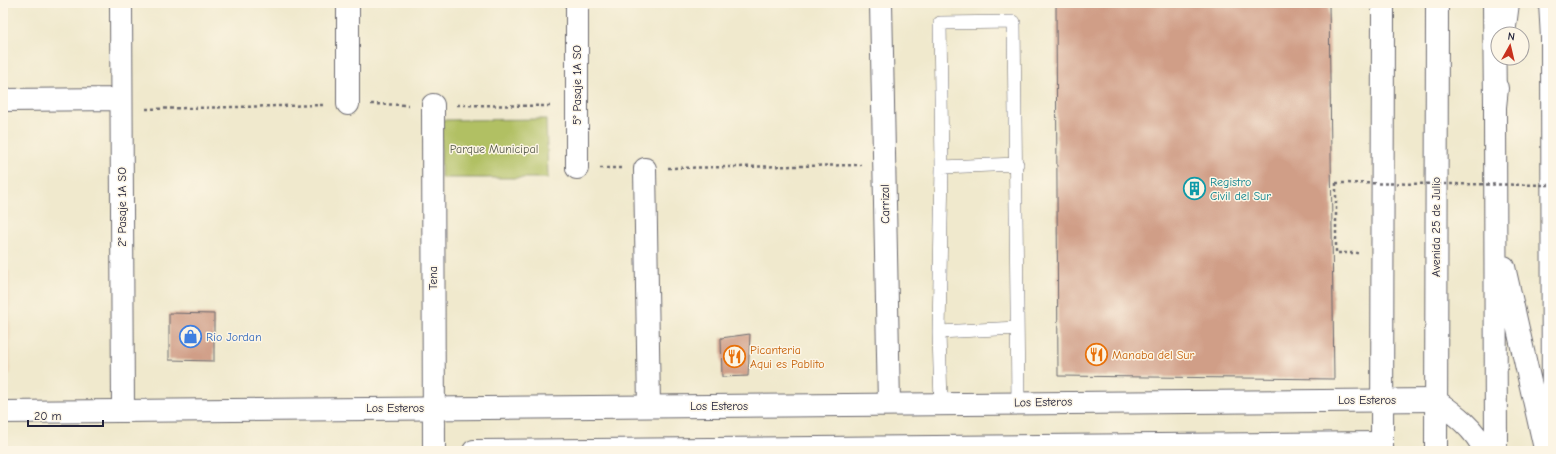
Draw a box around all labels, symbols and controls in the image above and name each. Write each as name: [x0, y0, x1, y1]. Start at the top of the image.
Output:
north arrow: [1490, 26, 1530, 66]
text: N: [1507, 30, 1516, 44]
street label: 5° Pasaje 1A SO: [570, 45, 584, 125]
park label: Parque Municipal: [450, 142, 538, 156]
street label: 2° Pasaje 1A SO: [115, 167, 129, 247]
place label: Registro Civil del Sur: [1210, 175, 1271, 203]
building icon: Registro Civil del Sur: [1181, 176, 1207, 202]
street label: Avenida 25 de Julio: [1429, 177, 1443, 277]
street label: Carrizal: [878, 184, 892, 224]
street label: Tena: [426, 266, 440, 290]
shop icon: Rio Jordan: [178, 324, 204, 350]
place label: Rio Jordan: [206, 330, 262, 344]
restaurant icon: Manaba del Sur: [1084, 342, 1110, 368]
place label: Picanteria Aqui es Pablito: [750, 343, 825, 371]
restaurant icon: Picanteria Aqui es Pablito: [722, 344, 748, 370]
place label: Manaba del Sur: [1112, 348, 1194, 362]
street label: Los Esteros: [1338, 393, 1396, 407]
street label: Los Esteros: [1014, 394, 1072, 410]
street label: Los Esteros: [690, 399, 748, 413]
street label: Los Esteros: [366, 401, 424, 415]
scale bar: [28, 402, 103, 428]
text: 20 m: [34, 409, 62, 423]

